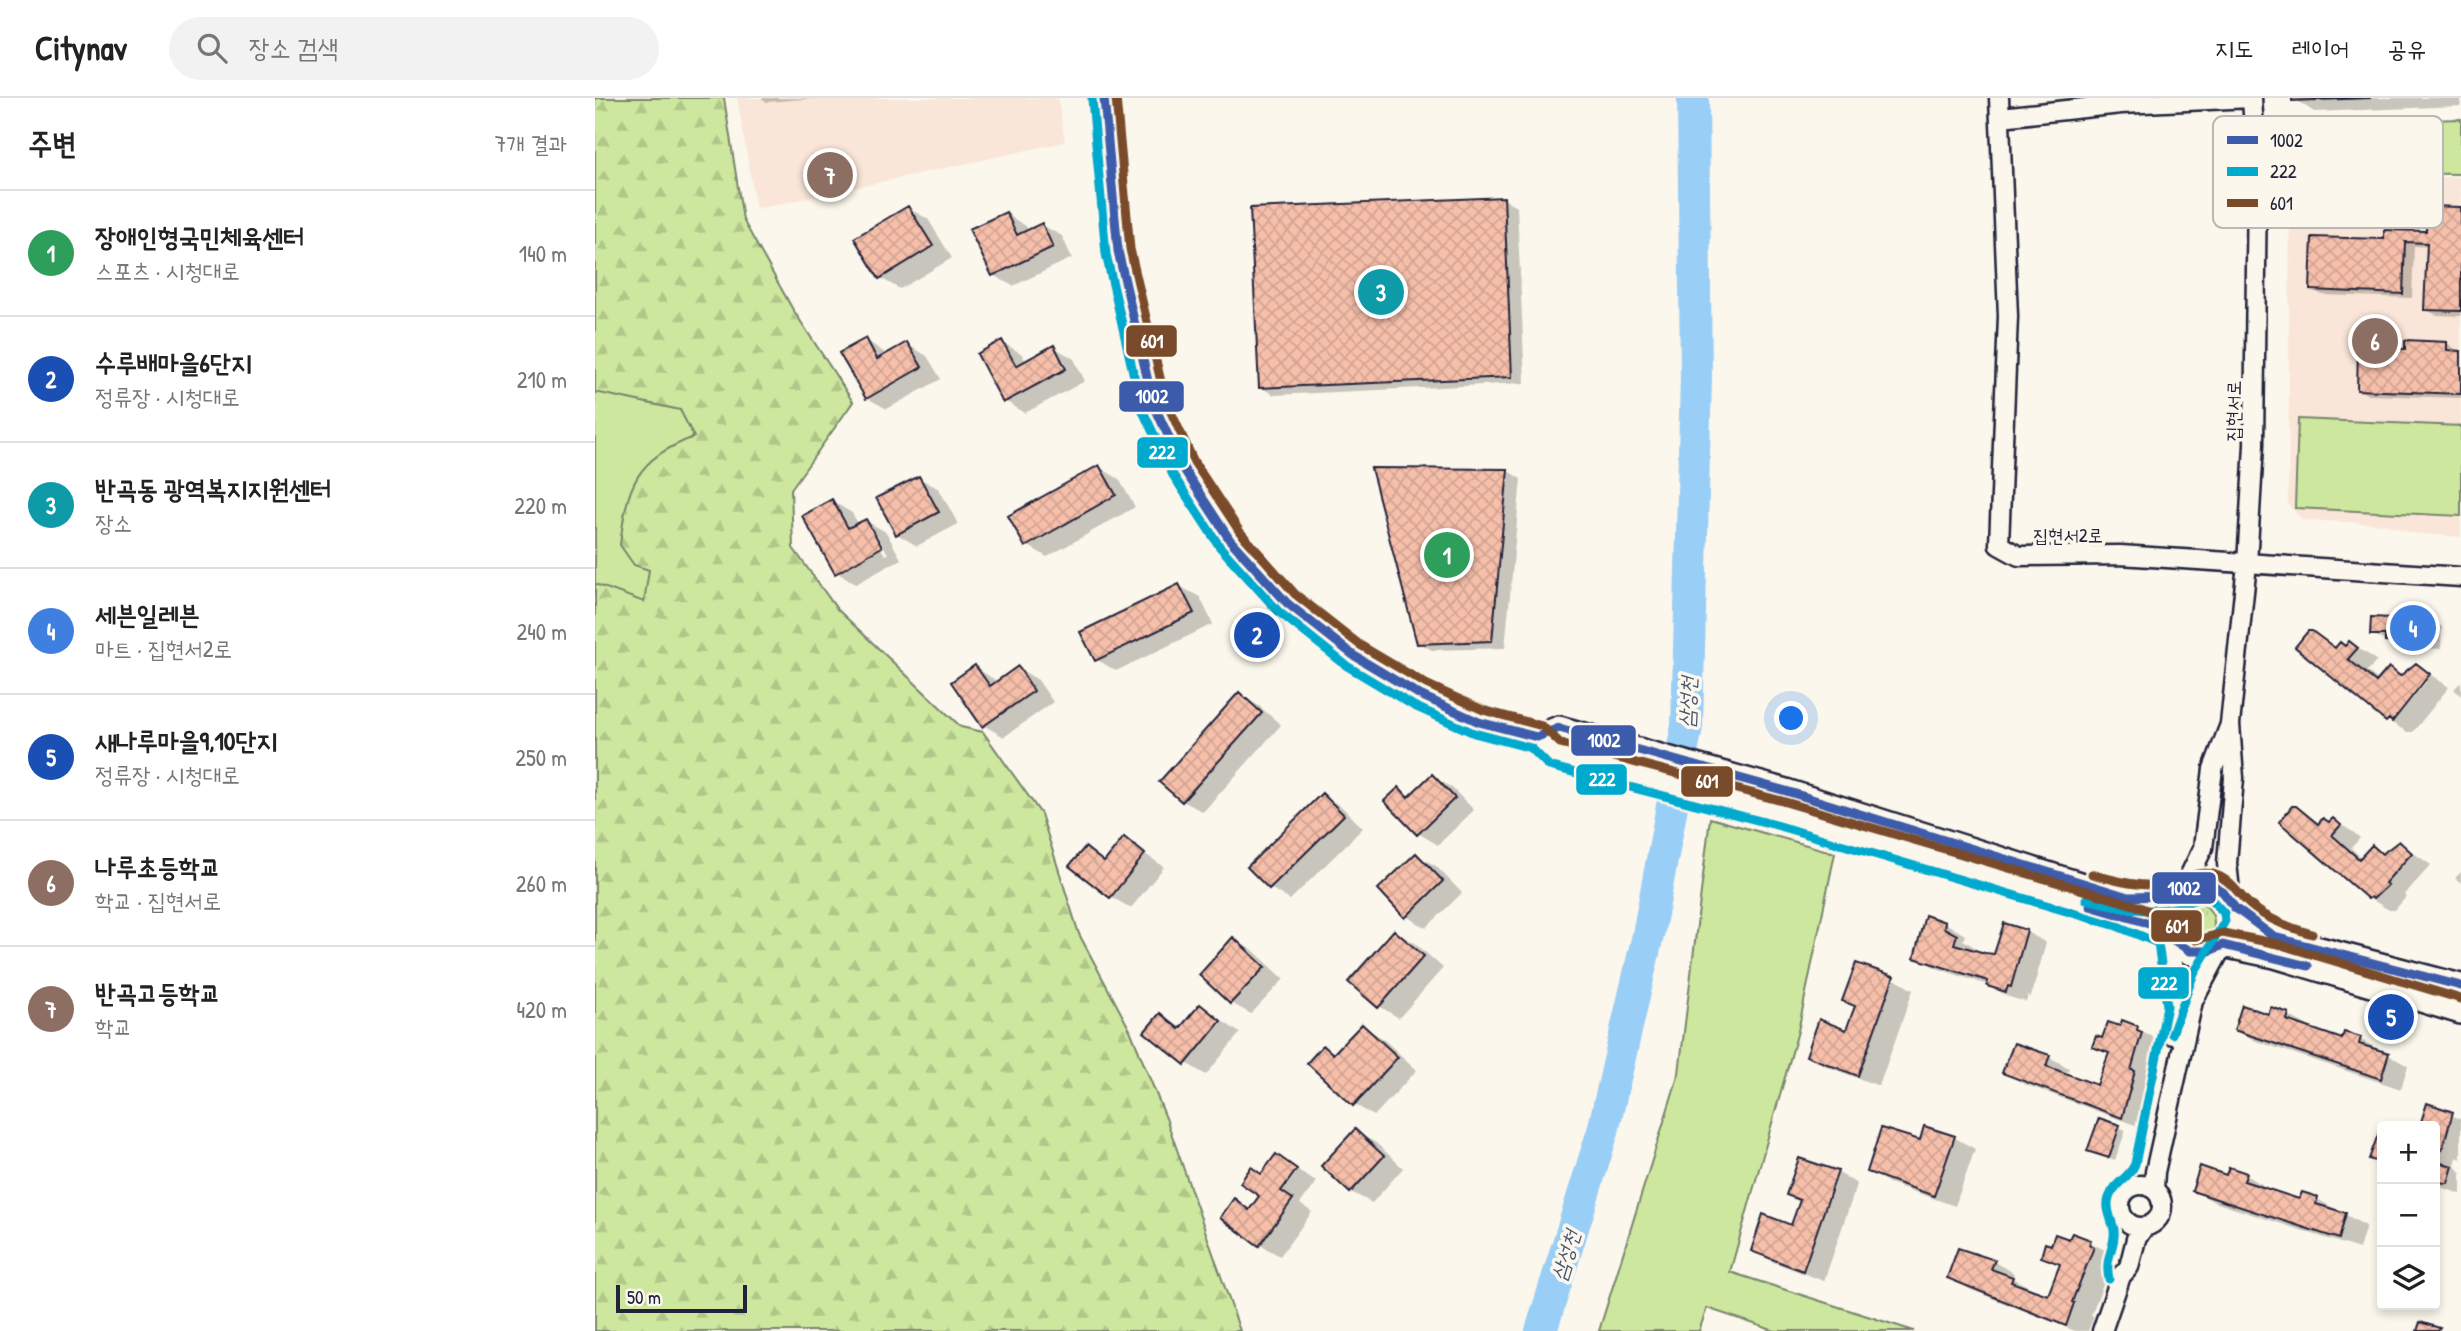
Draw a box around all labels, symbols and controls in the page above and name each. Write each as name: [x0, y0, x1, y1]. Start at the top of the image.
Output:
search box: [169, 17, 659, 80]
text: Citynav: [35, 26, 127, 70]
icon: search: [193, 29, 231, 67]
text: 장소 검색: [249, 30, 339, 65]
text: 지도: [2215, 32, 2253, 64]
text: 레이어: [2291, 32, 2349, 64]
text: 공유: [2387, 32, 2426, 64]
legend: [2213, 116, 2443, 228]
text: 주변: [28, 123, 76, 163]
text: 1002: [2270, 127, 2303, 153]
text: 7개 결과: [495, 128, 567, 159]
pin: 7: [807, 149, 853, 201]
text: 222: [2270, 158, 2297, 184]
text: 601: [2270, 190, 2293, 216]
text: 장애인형국민체육센터: [95, 219, 304, 254]
text: 1: [47, 238, 55, 269]
text: 140 m: [519, 238, 567, 269]
text: 스포츠 · 시청대로: [95, 255, 240, 286]
pin: 3: [1358, 266, 1404, 318]
pin: 6: [2352, 315, 2398, 367]
line badge: 601: [1125, 324, 1178, 358]
text: 601: [1141, 328, 1164, 354]
text: 수루배마을6단지: [95, 345, 252, 380]
text: 2: [46, 364, 56, 395]
text: 210 m: [517, 364, 567, 395]
line badge: 1002: [1118, 380, 1185, 413]
street label: 집현서로: [2219, 380, 2247, 442]
text: 정류장 · 시청대로: [95, 381, 240, 412]
text: 1002: [1136, 383, 1169, 409]
line badge: 222: [1136, 436, 1189, 469]
text: 222: [1149, 439, 1175, 465]
text: 반곡동 광역복지지원센터: [95, 471, 331, 506]
text: 3: [46, 490, 56, 521]
text: 220 m: [514, 490, 567, 521]
text: 장소: [95, 507, 132, 538]
street label: 집현서2로: [2033, 522, 2103, 548]
pin: 1: [1424, 529, 1470, 581]
text: 세븐일레븐: [95, 597, 200, 632]
pin: 4: [2390, 602, 2436, 654]
pin: 2: [1234, 609, 1280, 661]
text: 4: [47, 616, 55, 647]
text: 240 m: [516, 616, 567, 647]
text: 마트 · 집현서2로: [95, 633, 232, 664]
water label: 삼성천: [1671, 674, 1703, 728]
your location: [1774, 701, 1808, 735]
text: 새나루마을9,10단지: [95, 723, 277, 758]
line badge: 1002: [1570, 724, 1637, 757]
text: 1002: [1588, 727, 1621, 753]
text: 5: [46, 742, 56, 773]
text: 250 m: [515, 742, 567, 773]
text: 정류장 · 시청대로: [95, 759, 240, 790]
line badge: 222: [1575, 763, 1628, 796]
line badge: 601: [1680, 765, 1734, 798]
text: 222: [1589, 766, 1615, 792]
text: 601: [1696, 768, 1719, 794]
text: 나루초등학교: [95, 849, 221, 884]
text: 6: [46, 868, 56, 899]
text: 260 m: [516, 868, 567, 899]
line badge: 1002: [2151, 871, 2217, 905]
text: 1002: [2168, 875, 2201, 901]
text: 학교 · 집현서로: [95, 885, 221, 916]
line badge: 601: [2150, 909, 2203, 943]
text: 601: [2166, 913, 2189, 939]
line badge: 222: [2137, 966, 2190, 1000]
text: 222: [2151, 970, 2177, 996]
text: 반곡고등학교: [95, 975, 221, 1010]
pin: 5: [2368, 991, 2414, 1043]
text: 7: [45, 994, 57, 1025]
text: 420 m: [516, 994, 567, 1025]
text: 학교: [95, 1011, 132, 1042]
map controls: [2377, 1121, 2440, 1310]
button: +: [2377, 1121, 2440, 1184]
button: −: [2377, 1184, 2440, 1247]
water label: 삼성천: [1544, 1225, 1587, 1283]
button: layers: [2377, 1247, 2440, 1310]
scale bar: [616, 1282, 747, 1314]
text: 50 m: [627, 1284, 661, 1310]

